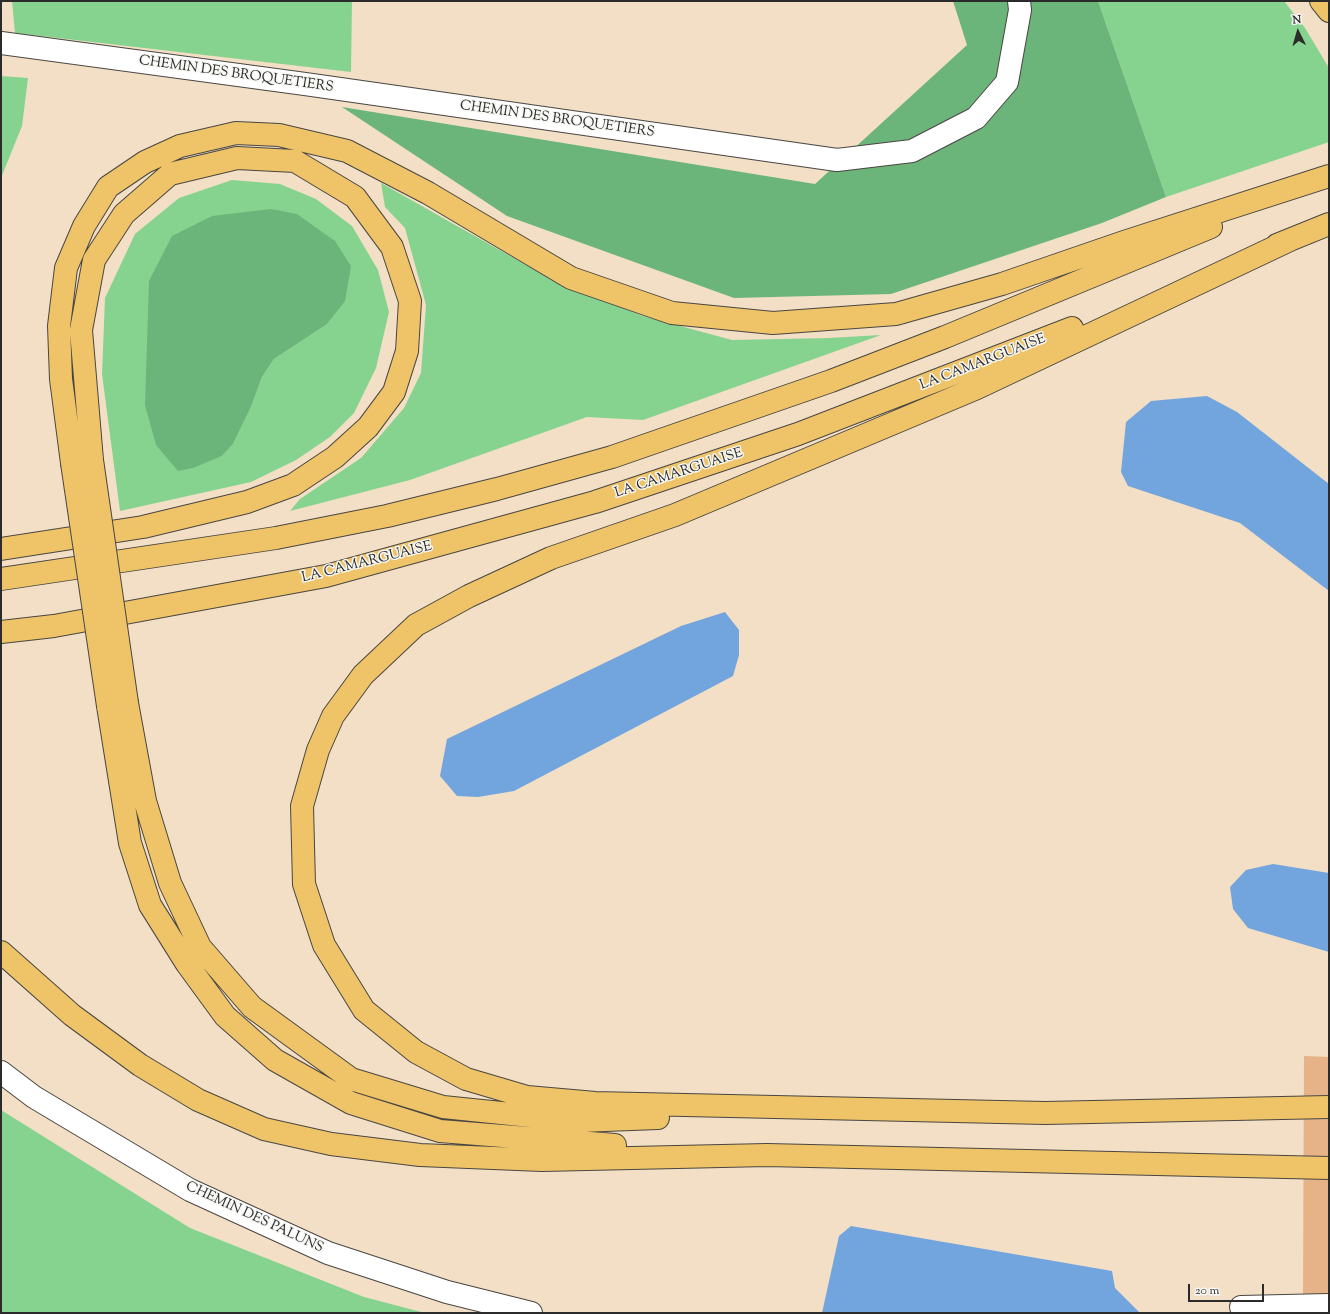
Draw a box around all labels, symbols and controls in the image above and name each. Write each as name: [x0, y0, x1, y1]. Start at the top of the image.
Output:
north arrow: [1278, 12, 1318, 52]
text: N: [1292, 12, 1302, 28]
street label: CHEMIN DES BROQUETIERS: [138, 53, 334, 97]
street label: CHEMIN DES BROQUETIERS: [459, 98, 655, 142]
street label: LA CAMARGUAISE: [918, 331, 1048, 395]
street label: LA CAMARGUAISE: [613, 445, 745, 503]
street label: LA CAMARGUAISE: [300, 539, 434, 587]
street label: CHEMIN DES PALUNS: [182, 1179, 326, 1257]
scale bar: [1190, 1276, 1266, 1302]
text: 20 m: [1195, 1282, 1219, 1300]

